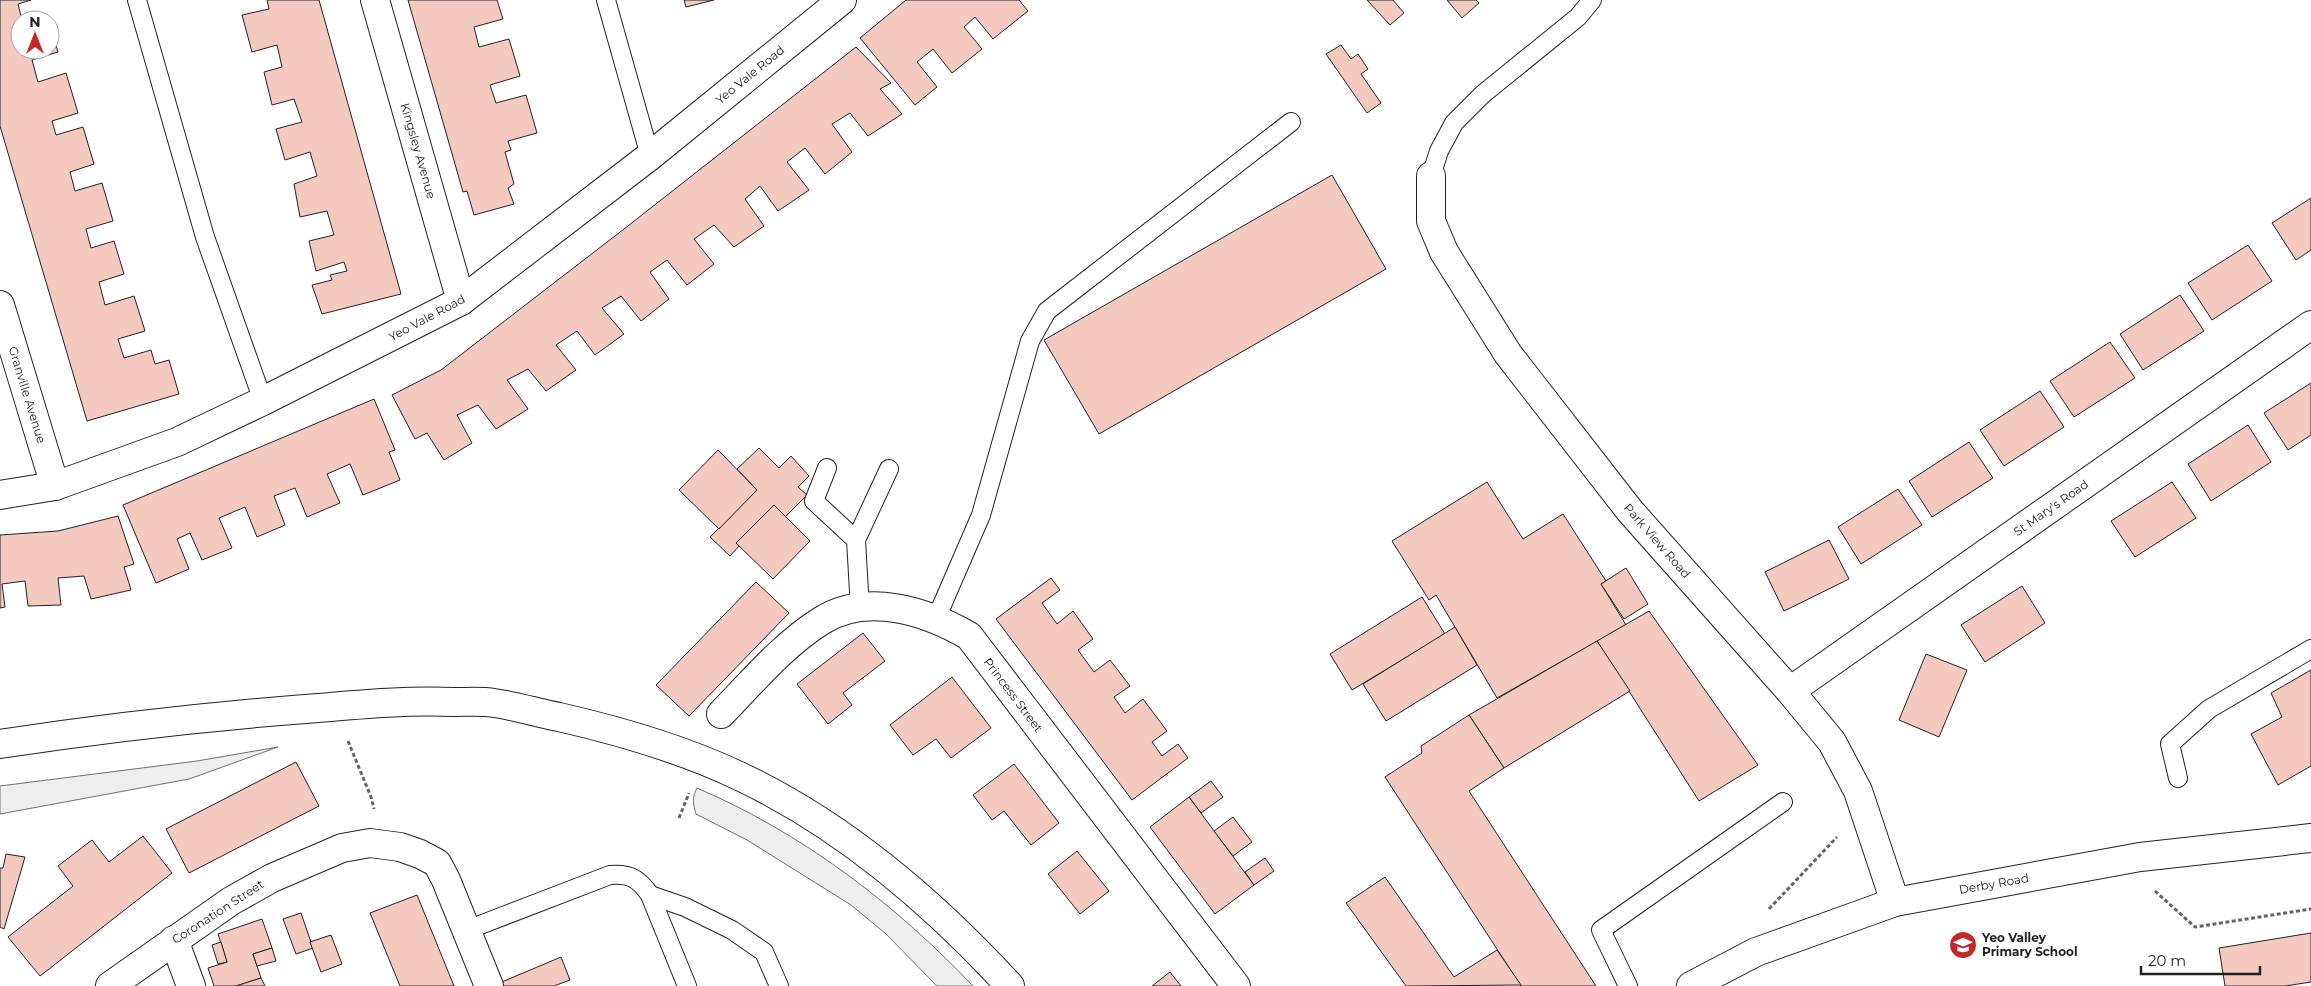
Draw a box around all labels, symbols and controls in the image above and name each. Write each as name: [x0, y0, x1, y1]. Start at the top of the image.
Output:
north arrow: [10, 10, 60, 60]
text: N: [29, 13, 41, 31]
street label: Yeo Vale Road: [712, 42, 787, 107]
street label: Kingsley Avenue: [398, 101, 439, 201]
street label: Yeo Vale Road: [386, 291, 468, 344]
street label: Granville Avenue: [6, 345, 49, 445]
street label: St Mary's Road: [2010, 476, 2091, 539]
street label: Park View Road: [1621, 500, 1694, 581]
street label: Princess Street: [980, 654, 1046, 735]
street label: Derby Road: [1958, 870, 2030, 897]
street label: Coronation Street: [169, 876, 266, 947]
school or university icon: Yeo Valley Primary School: [1948, 930, 1978, 960]
place label: Yeo Valley Primary School: [1981, 930, 2078, 959]
scale bar: [2141, 944, 2260, 976]
text: 20 m: [2148, 951, 2186, 970]

